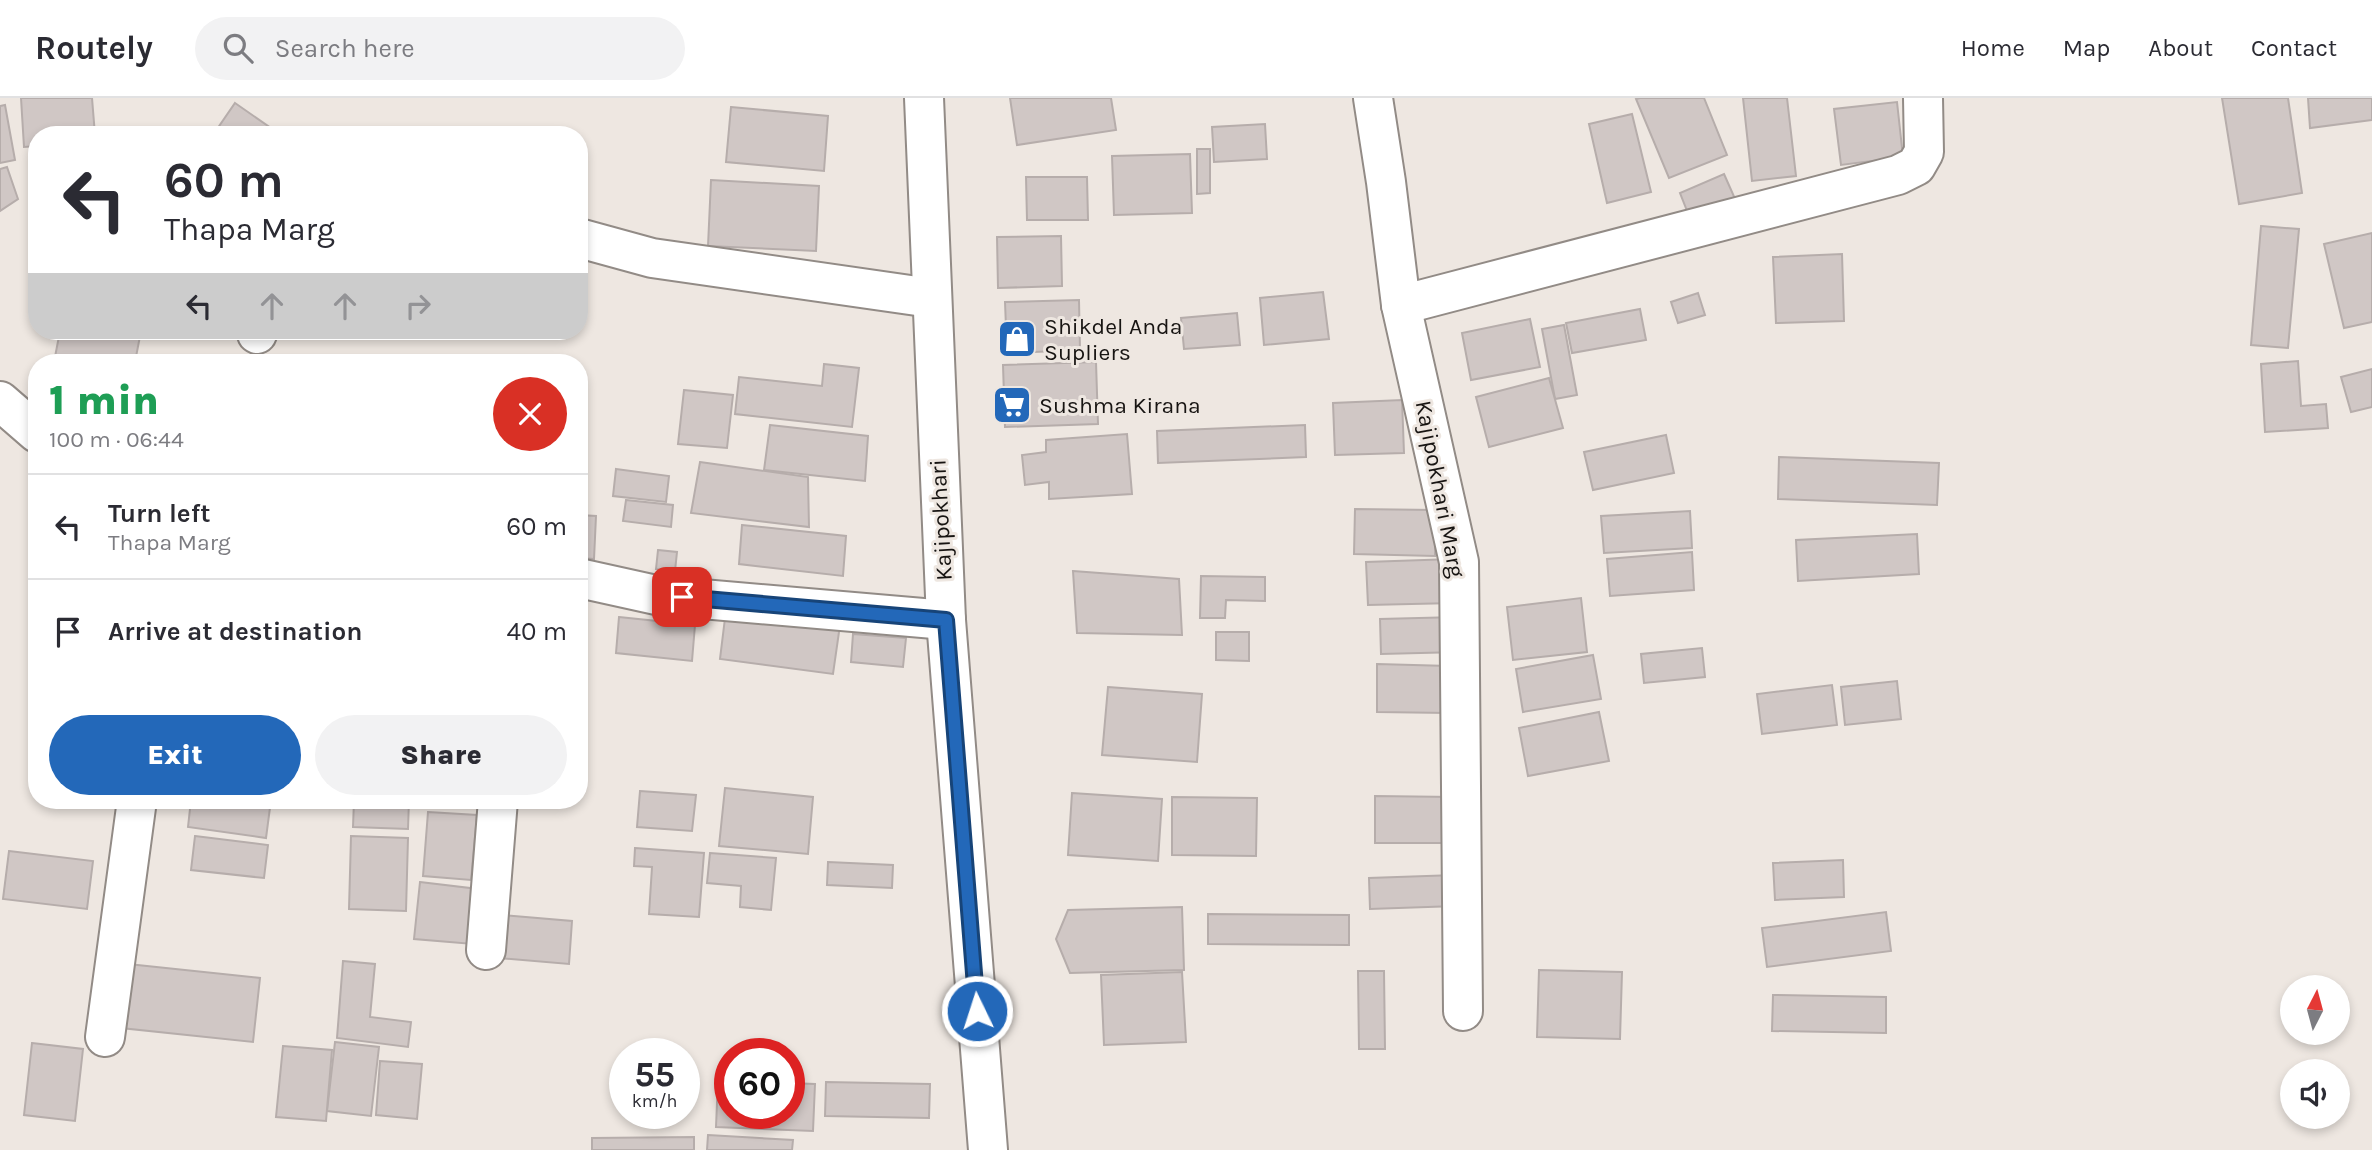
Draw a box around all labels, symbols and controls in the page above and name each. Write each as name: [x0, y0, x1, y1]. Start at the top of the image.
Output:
search box: [195, 17, 685, 80]
text: Routely: [35, 29, 153, 67]
icon: search: [219, 29, 257, 67]
text: Search here: [275, 33, 415, 64]
text: Home: [1961, 34, 2025, 62]
text: Map: [2063, 34, 2110, 62]
text: About: [2148, 34, 2213, 62]
text: Contact: [2251, 34, 2337, 62]
text: 60 m: [164, 152, 284, 209]
icon: left: [49, 154, 140, 245]
text: Thapa Marg: [164, 211, 335, 248]
icon: left: [180, 287, 218, 325]
icon: ahead: [253, 287, 291, 325]
icon: ahead: [326, 287, 364, 325]
icon: right: [399, 287, 437, 325]
place label: Shikdel Anda Supliers: [1044, 313, 1182, 366]
shop icon: Shikdel Anda Supliers: [996, 318, 1038, 360]
text: 1 min: [49, 375, 159, 425]
button: close: [493, 377, 567, 451]
supermarket icon: Sushma Kirana: [991, 384, 1033, 426]
place label: Sushma Kirana: [1039, 392, 1201, 419]
street label: Kajipokhari Marg: [1410, 398, 1470, 580]
text: 100 m · 06:44: [49, 426, 184, 453]
street label: Kajipokhari: [924, 459, 958, 581]
text: Turn left: [108, 498, 210, 529]
icon: left: [49, 508, 87, 546]
text: 60 m: [506, 511, 567, 542]
text: Thapa Marg: [108, 529, 231, 556]
pin: [652, 567, 712, 627]
icon: arrive: [663, 578, 701, 616]
icon: arrive: [49, 613, 87, 651]
text: Arrive at destination: [108, 616, 362, 647]
text: 40 m: [507, 616, 567, 647]
button: Exit: [49, 715, 301, 795]
button: Share: [315, 715, 567, 795]
position arrow: [940, 974, 1014, 1048]
north arrow: [2280, 975, 2350, 1045]
map controls: [2280, 975, 2350, 1129]
speed limit sign: 60: [714, 1038, 805, 1129]
text: 55: [634, 1054, 675, 1095]
button: sound: [2280, 1059, 2350, 1129]
text: km/h: [632, 1090, 677, 1112]

